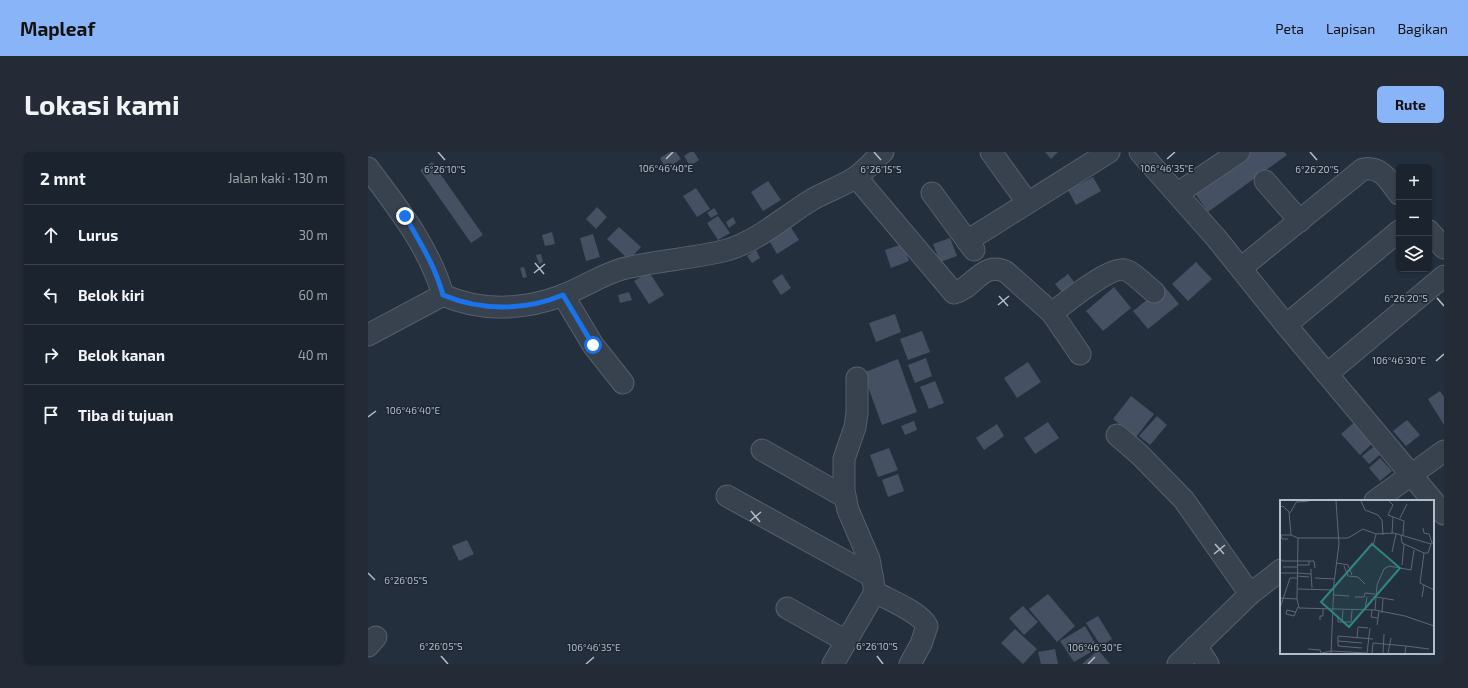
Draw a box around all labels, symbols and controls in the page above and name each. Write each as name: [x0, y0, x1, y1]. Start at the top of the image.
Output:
text: Mapleaf: [20, 17, 95, 40]
text: Peta: [1275, 20, 1304, 37]
text: Lapisan: [1326, 20, 1375, 37]
text: Bagikan: [1397, 20, 1448, 37]
button: Rute: [1377, 86, 1444, 123]
text: Lokasi kami: [24, 87, 180, 121]
text: 106°46'40"E: [639, 162, 694, 174]
text: 106°46'35"E: [1140, 162, 1194, 174]
text: 6°26'10"S: [424, 163, 466, 175]
text: 6°26'15"S: [860, 163, 902, 175]
text: 6°26'20"S: [1295, 163, 1339, 175]
map controls: [1396, 164, 1432, 272]
button: +: [1396, 164, 1432, 200]
text: 2 mnt: [40, 168, 86, 188]
text: Jalan kaki · 130 m: [228, 170, 328, 186]
button: −: [1396, 200, 1432, 236]
route end: [396, 207, 414, 225]
icon: ahead: [40, 224, 62, 246]
text: Lurus: [78, 226, 118, 244]
text: 30 m: [299, 227, 328, 243]
button: layers: [1396, 236, 1432, 272]
icon: left: [40, 284, 62, 306]
text: Belok kiri: [78, 286, 144, 304]
text: 60 m: [298, 287, 328, 303]
text: 6°26'20"S: [1384, 292, 1428, 304]
route start: [584, 336, 602, 354]
icon: right: [40, 344, 62, 366]
text: Belok kanan: [78, 346, 165, 364]
text: 40 m: [298, 347, 328, 363]
text: 106°46'30"E: [1372, 354, 1426, 366]
icon: arrive: [40, 404, 62, 426]
text: 106°46'40"E: [386, 404, 441, 416]
text: Tiba di tujuan: [78, 406, 174, 424]
inset map: [1280, 500, 1434, 654]
text: 6°26'05"S: [384, 574, 428, 586]
text: 6°26'05"S: [419, 640, 463, 652]
text: 6°26'10"S: [856, 640, 898, 652]
text: 106°46'35"E: [567, 641, 621, 653]
text: 106°46'30"E: [1068, 641, 1122, 653]

